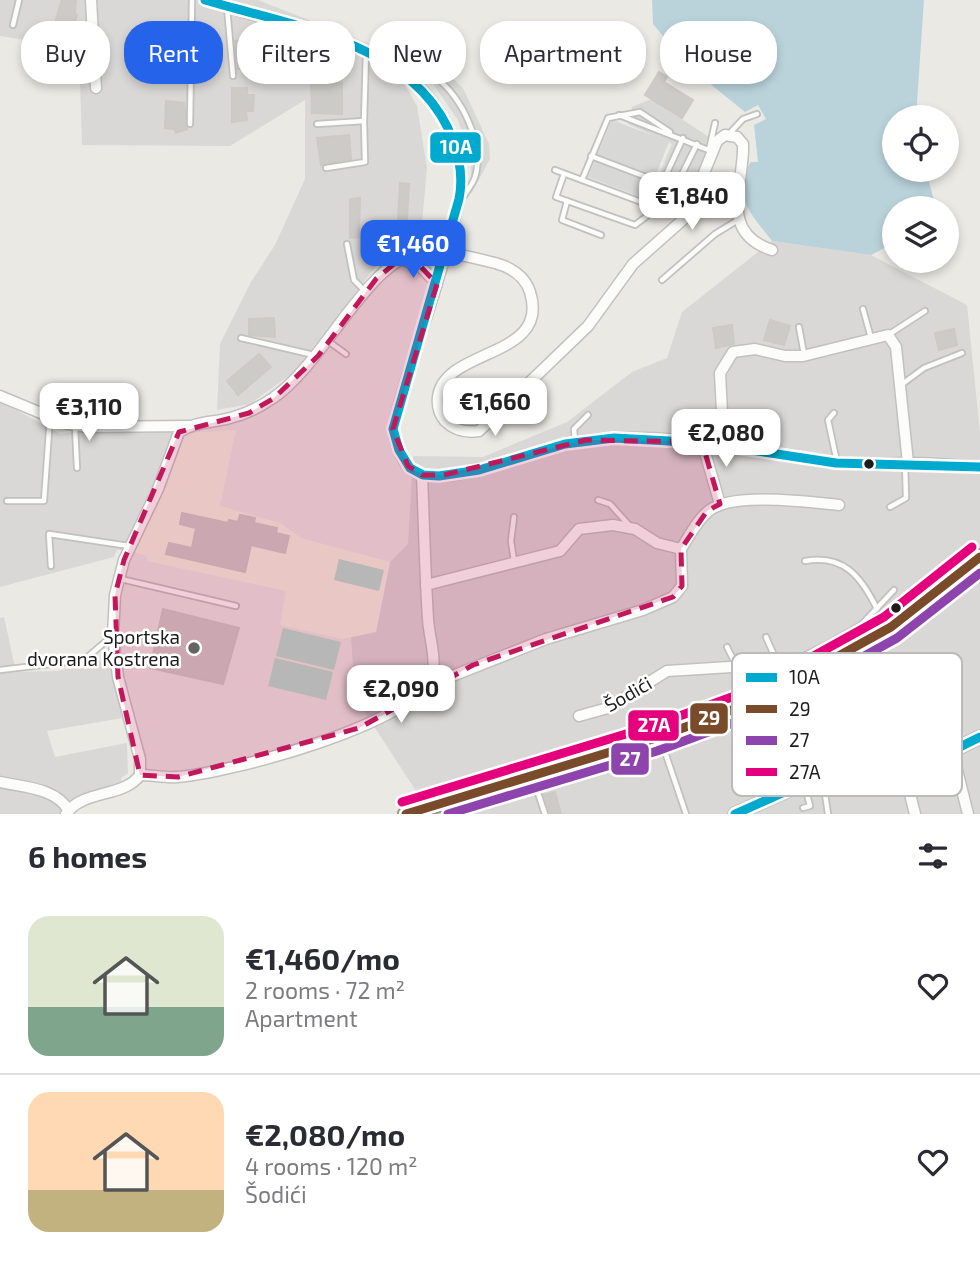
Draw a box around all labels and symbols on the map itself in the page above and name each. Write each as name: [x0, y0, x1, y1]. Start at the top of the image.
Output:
line badge: 10A: [429, 131, 482, 164]
text: 10A: [440, 135, 473, 158]
pin: €1,840: [635, 173, 749, 232]
pin: €1,460: [356, 220, 470, 280]
pin: €1,660: [438, 378, 552, 438]
pin: €3,110: [32, 384, 146, 443]
pin: €2,080: [669, 410, 783, 469]
unlabelled marker: [862, 457, 876, 471]
unlabelled marker: [889, 601, 903, 615]
place label: Sportska dvorana Kostrena: [27, 625, 180, 670]
marker: Sportska dvorana Kostrena: [186, 640, 202, 656]
legend: [732, 653, 962, 796]
text: 10A: [789, 665, 820, 688]
pin: €2,090: [344, 666, 458, 725]
street label: Šodići: [600, 671, 656, 716]
text: 29: [789, 697, 811, 720]
line badge: 29: [689, 702, 729, 735]
text: 29: [698, 706, 720, 729]
line badge: 27A: [627, 709, 680, 742]
text: 27A: [638, 713, 671, 736]
text: 27: [789, 728, 810, 751]
line badge: 27: [610, 742, 650, 776]
text: 27: [619, 747, 641, 770]
text: 27A: [789, 760, 821, 783]

